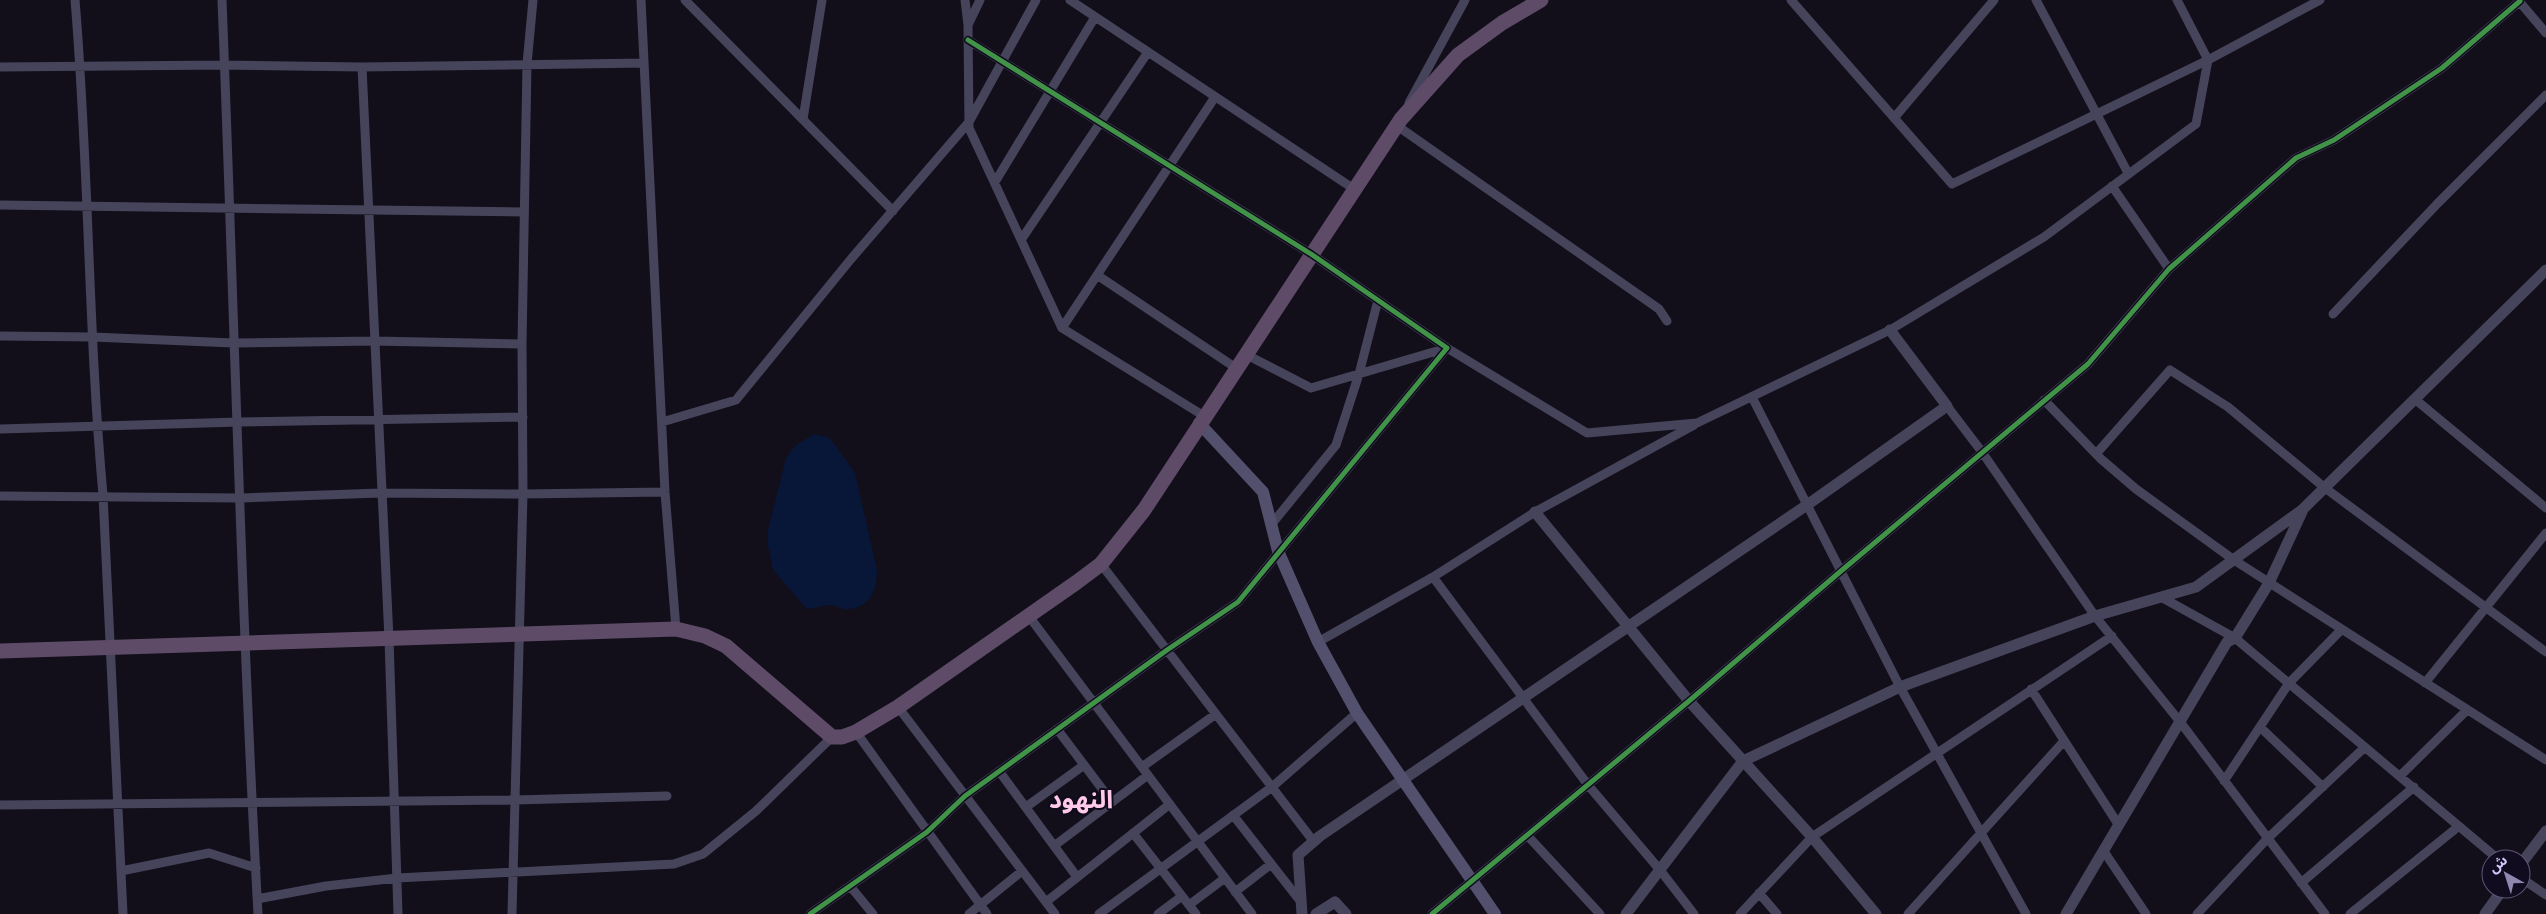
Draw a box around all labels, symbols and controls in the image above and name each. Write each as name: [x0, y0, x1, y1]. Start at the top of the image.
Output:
district label: النهود: [1049, 785, 1113, 814]
north arrow: [2481, 849, 2531, 899]
text: ش: [2485, 852, 2510, 876]

